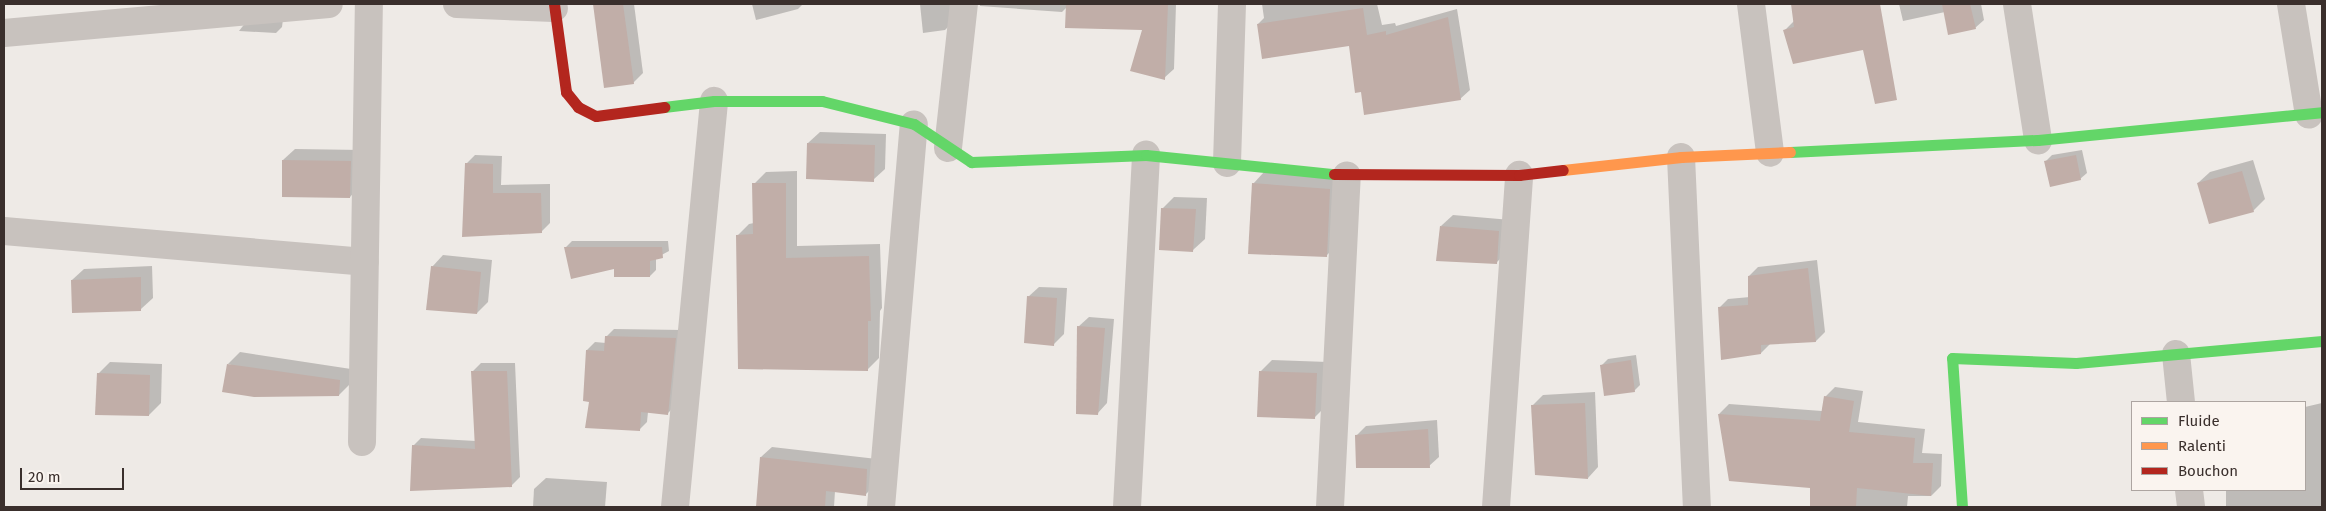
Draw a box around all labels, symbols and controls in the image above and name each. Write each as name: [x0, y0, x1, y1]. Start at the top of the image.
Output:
legend: [2131, 401, 2306, 491]
text: Fluide: [2178, 412, 2220, 430]
text: Ralenti: [2178, 437, 2226, 455]
scale bar: [22, 458, 126, 490]
text: Bouchon: [2178, 462, 2238, 480]
text: 20 m: [28, 468, 61, 486]

